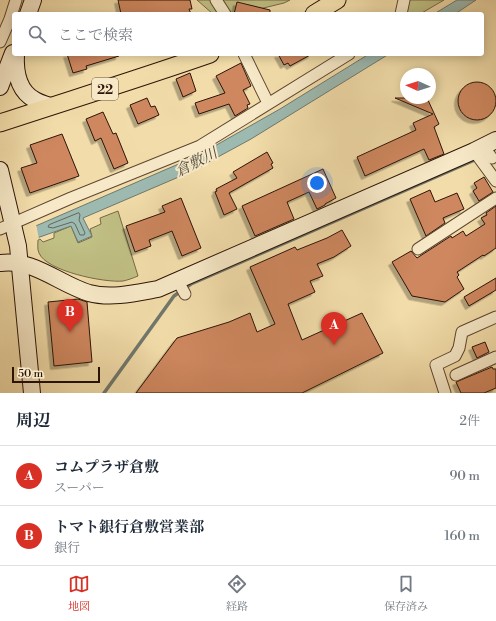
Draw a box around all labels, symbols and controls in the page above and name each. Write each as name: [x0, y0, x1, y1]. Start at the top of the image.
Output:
search box: [12, 12, 484, 56]
icon: search: [26, 23, 48, 45]
text: ここで検索: [58, 26, 133, 45]
north arrow: [400, 68, 436, 104]
road number: 22: [92, 78, 118, 100]
water label: 倉敷川: [172, 143, 222, 181]
your location: [307, 173, 327, 193]
pin: B: [57, 299, 83, 332]
pin: A: [321, 312, 347, 345]
scale bar: [12, 365, 100, 384]
text: 50 m: [18, 367, 43, 381]
text: 周辺: [16, 410, 50, 432]
text: 2件: [460, 413, 480, 429]
text: コムプラザ倉敷: [54, 458, 159, 477]
text: A: [24, 468, 34, 484]
text: 90 m: [449, 468, 480, 484]
text: スーパー: [54, 480, 105, 496]
text: トマト銀行倉敷営業部: [54, 518, 204, 537]
text: B: [24, 528, 34, 544]
text: 160 m: [444, 528, 480, 544]
text: 銀行: [54, 540, 80, 556]
tab: 地図: [68, 573, 90, 614]
tab: 経路: [226, 573, 248, 614]
tab: 保存済み: [384, 573, 428, 614]

